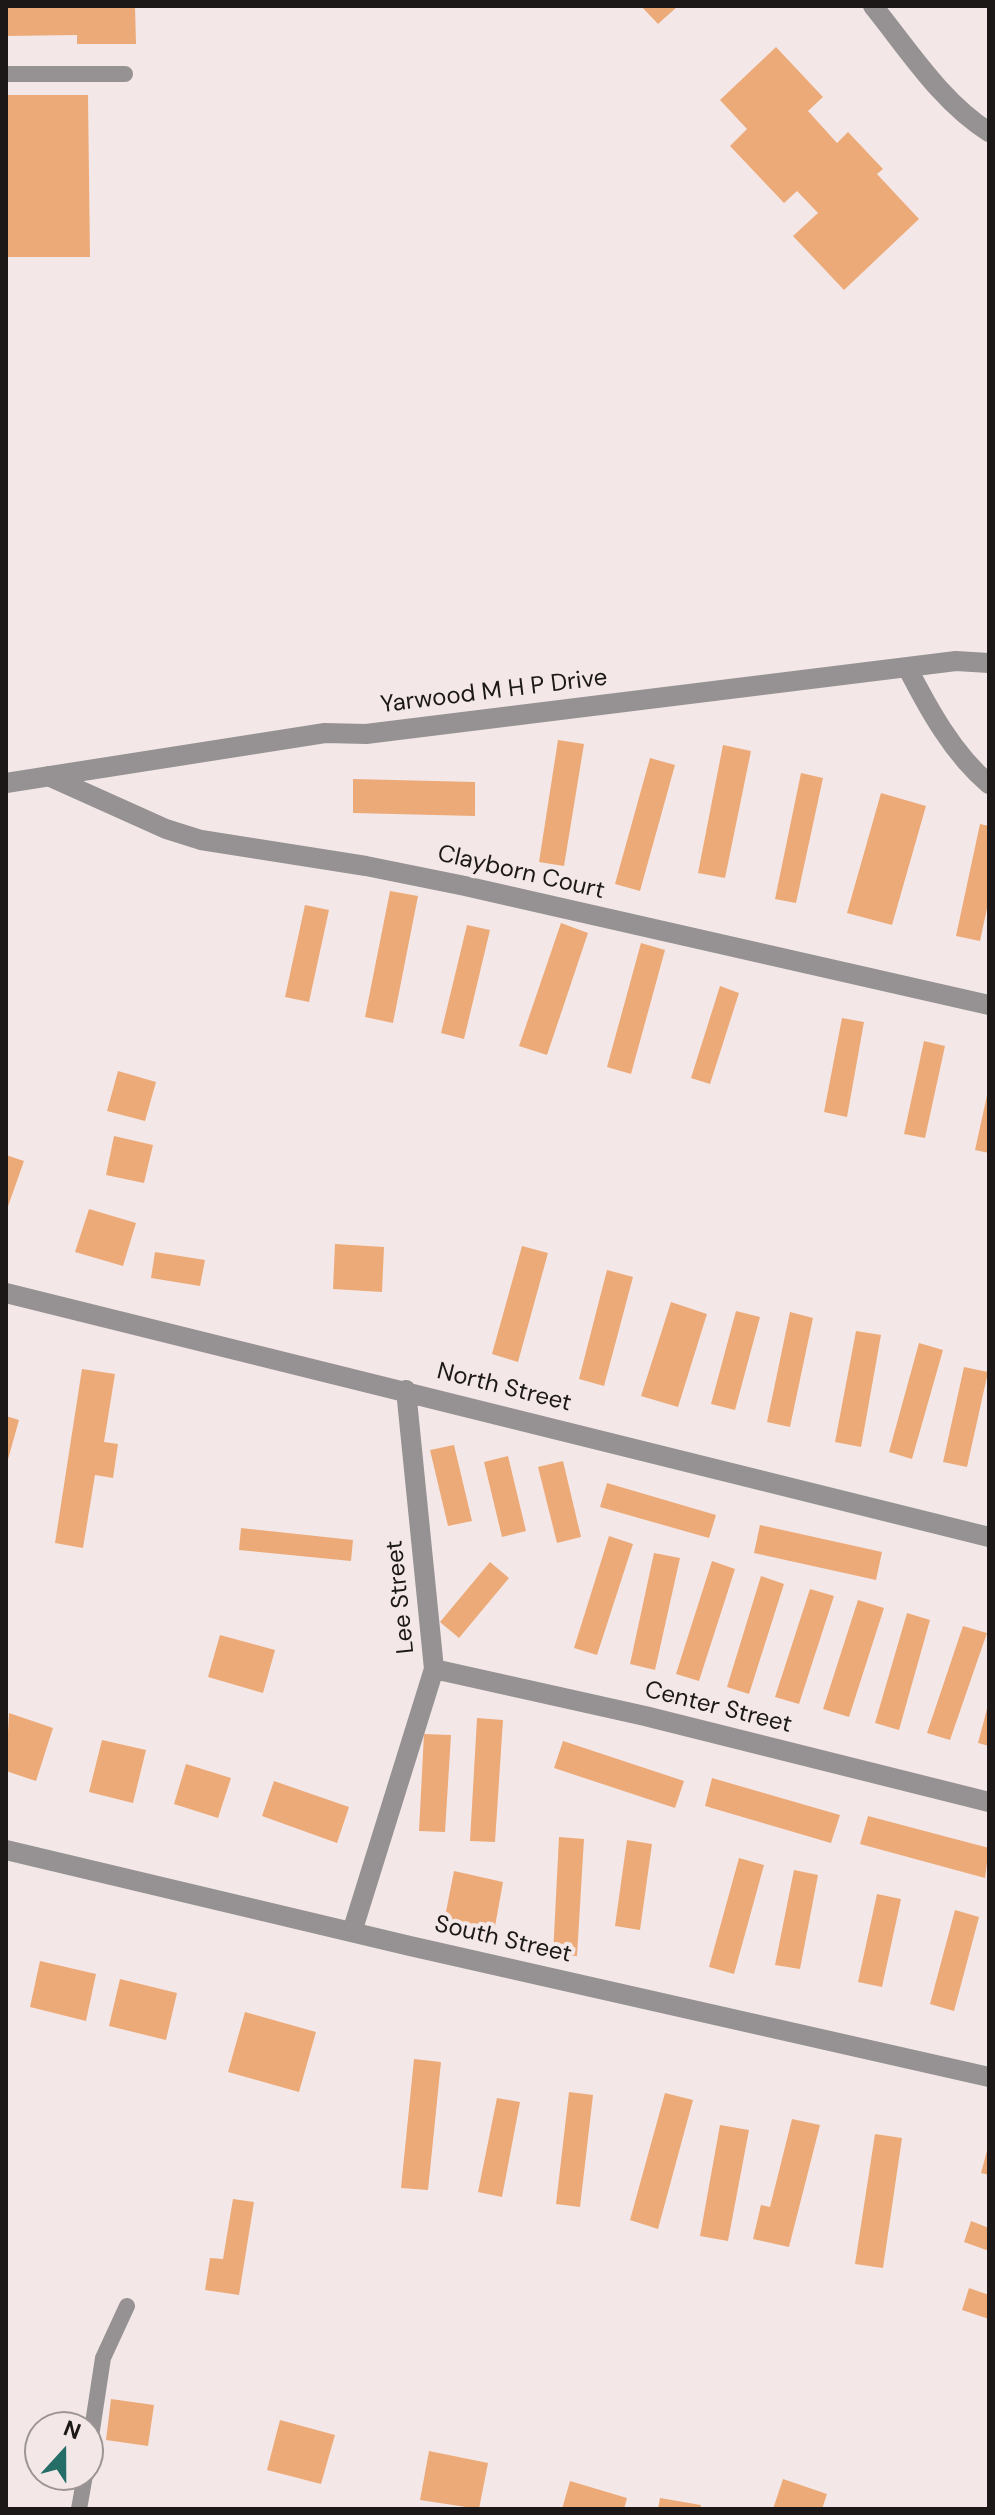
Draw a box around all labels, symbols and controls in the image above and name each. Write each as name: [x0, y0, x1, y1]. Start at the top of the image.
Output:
street label: Yarwood M H P Drive: [379, 664, 609, 720]
street label: Clayborn Court: [435, 840, 607, 906]
street label: North Street: [434, 1357, 574, 1419]
street label: Lee Street: [381, 1539, 421, 1655]
street label: Center Street: [641, 1676, 795, 1740]
street label: South Street: [432, 1910, 574, 1970]
north arrow: [24, 2411, 104, 2491]
text: N: [59, 2414, 85, 2446]

